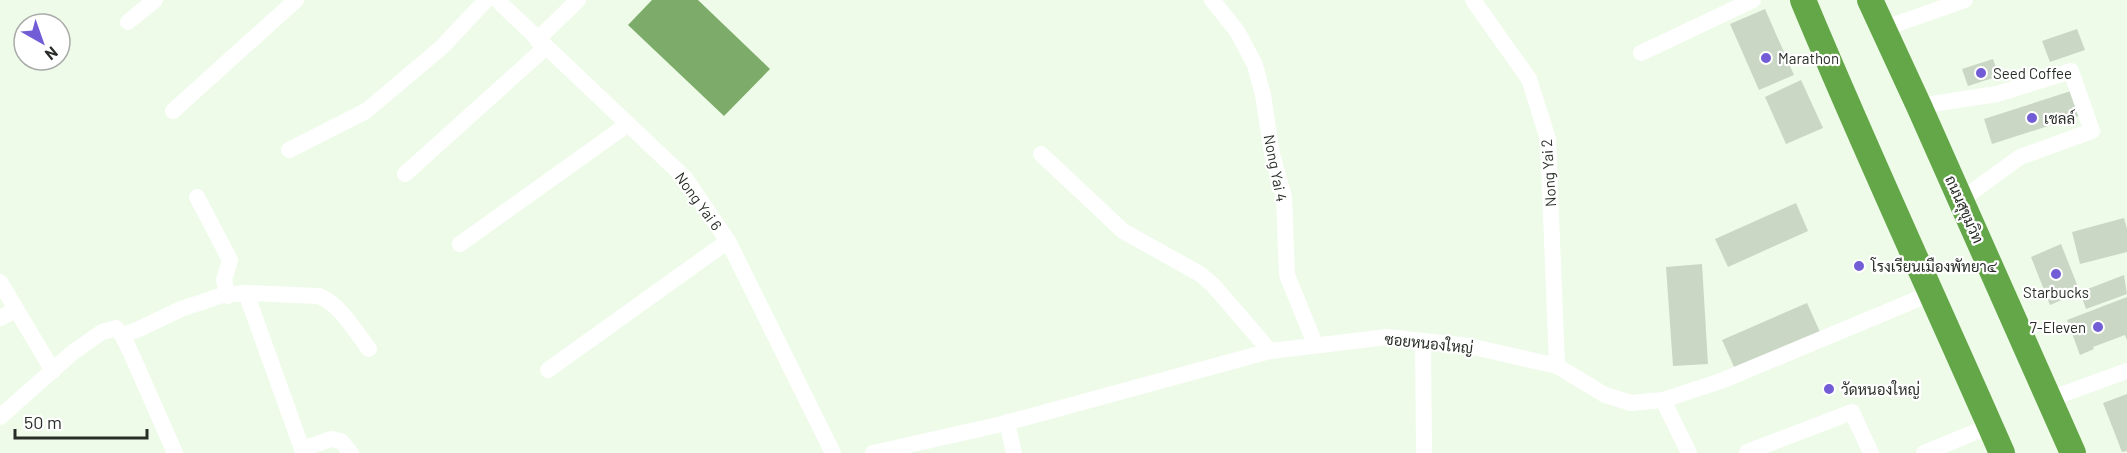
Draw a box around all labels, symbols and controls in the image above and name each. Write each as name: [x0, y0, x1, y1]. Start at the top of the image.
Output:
north arrow: [12, 12, 72, 72]
text: N: [42, 43, 62, 65]
place label: Marathon: [1778, 49, 1839, 67]
marker: Marathon: [1759, 51, 1773, 65]
place label: Seed Coffee: [1993, 64, 2072, 82]
marker: Seed Coffee: [1974, 66, 1988, 80]
place label: เชลล์: [2044, 109, 2075, 127]
marker: เชลล์: [2025, 111, 2039, 125]
street label: Nong Yai 4: [1261, 133, 1291, 203]
street label: Nong Yai 2: [1537, 139, 1559, 207]
street label: Nong Yai 6: [672, 168, 726, 234]
street label: ถนนสุขุมวิท: [1939, 172, 1988, 247]
place label: โรงเรียนเมืองพัทยา๔: [1870, 257, 1998, 275]
marker: โรงเรียนเมืองพัทยา๔: [1852, 259, 1866, 273]
marker: Starbucks: [2049, 267, 2063, 281]
place label: Starbucks: [2023, 283, 2089, 301]
place label: 7-Eleven: [2030, 318, 2086, 336]
marker: 7-Eleven: [2091, 320, 2105, 334]
street label: ซอยหนองใหญ่: [1384, 329, 1474, 358]
place label: วัดหนองใหญ่: [1841, 380, 1920, 399]
marker: วัดหนองใหญ่: [1822, 382, 1836, 396]
scale bar: [15, 402, 147, 440]
text: 50 m: [24, 411, 62, 433]

